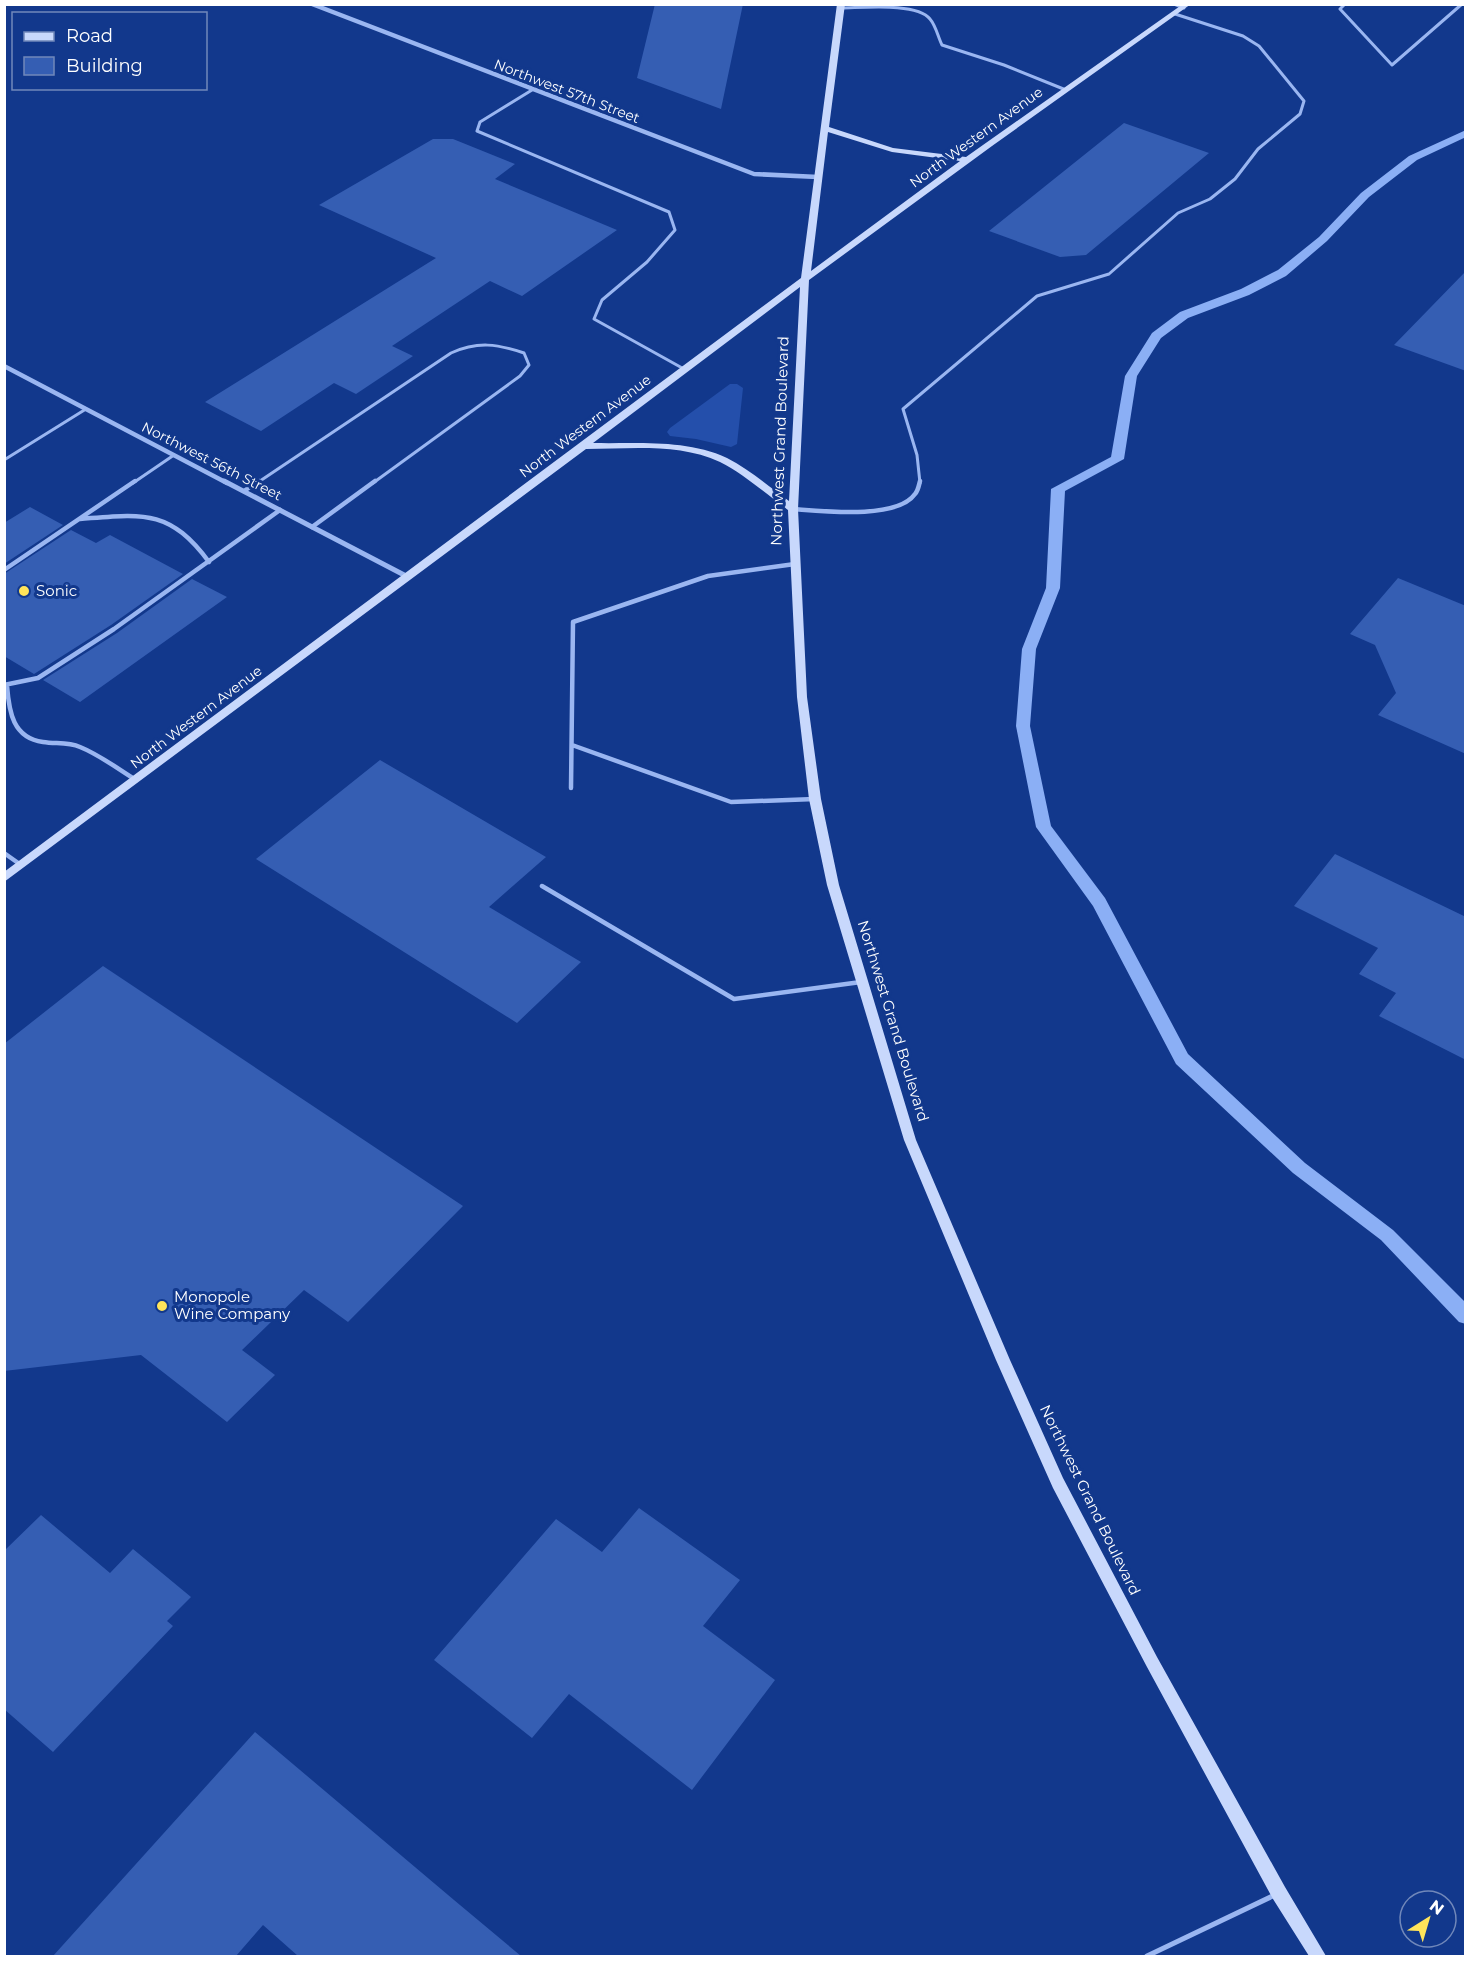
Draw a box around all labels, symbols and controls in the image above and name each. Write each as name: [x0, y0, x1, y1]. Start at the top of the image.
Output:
legend: [12, 12, 207, 90]
text: Road: [66, 25, 113, 47]
text: Building: [66, 55, 143, 77]
street label: Northwest 57th Street: [492, 55, 643, 127]
street label: North Western Avenue: [906, 83, 1046, 191]
street label: Northwest Grand Boulevard: [766, 336, 793, 546]
street label: North Western Avenue: [516, 371, 654, 481]
street label: Northwest 56th Street: [139, 418, 286, 504]
place label: Sonic: [36, 581, 77, 600]
marker: Sonic: [17, 584, 31, 598]
street label: North Western Avenue: [127, 662, 265, 772]
street label: Northwest Grand Boulevard: [854, 918, 933, 1124]
place label: Monopole Wine Company: [174, 1287, 291, 1323]
marker: Monopole Wine Company: [155, 1299, 169, 1313]
street label: Northwest Grand Boulevard: [1036, 1401, 1145, 1598]
north arrow: [1398, 1889, 1458, 1949]
text: N: [1426, 1896, 1448, 1919]

